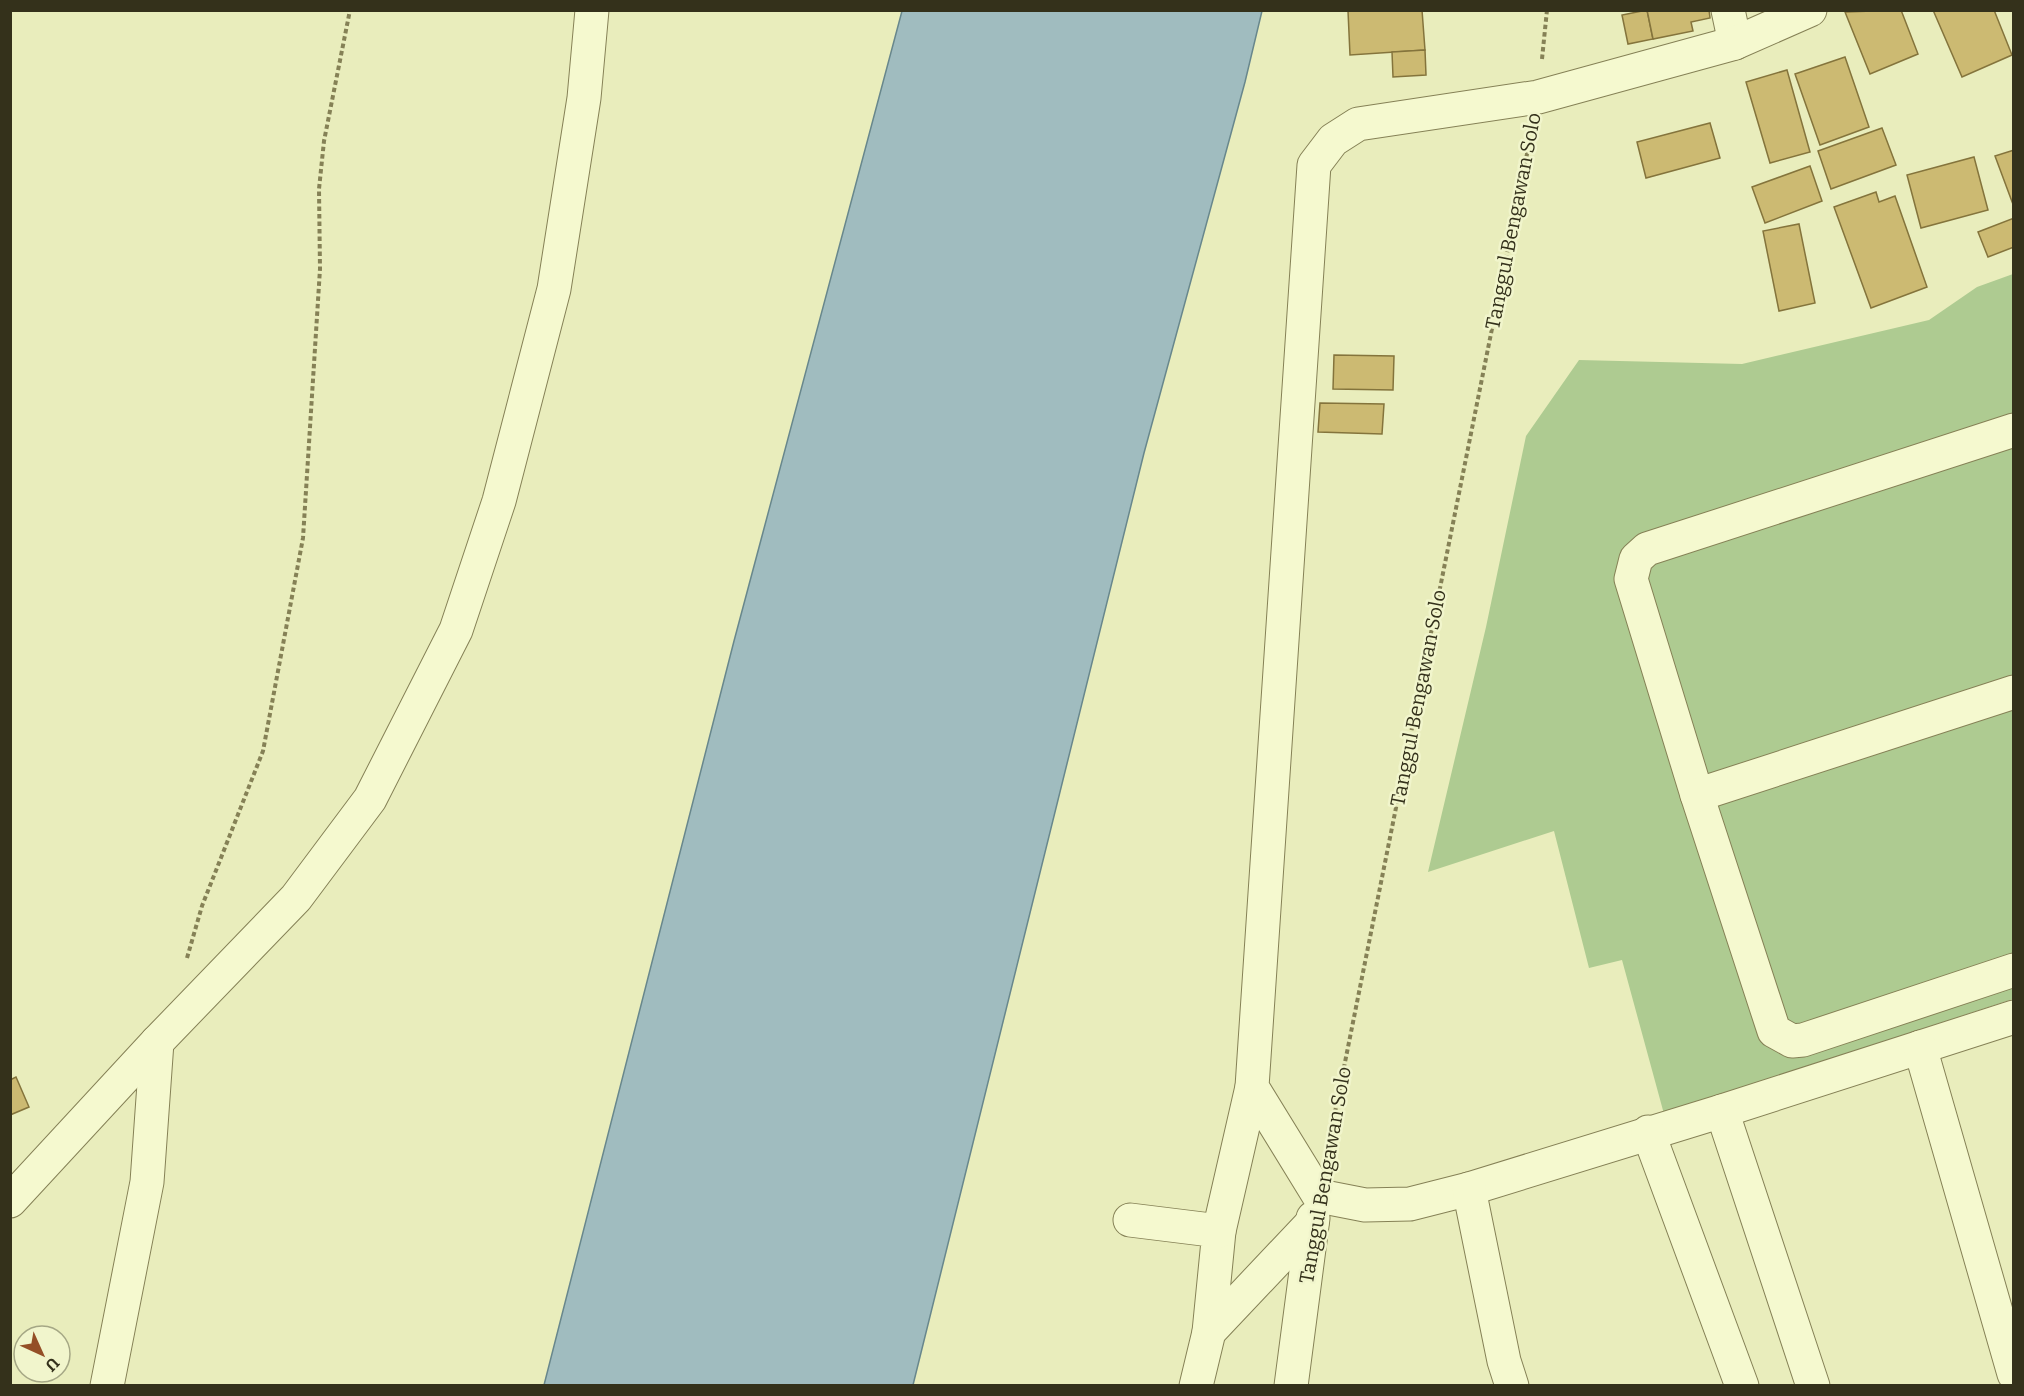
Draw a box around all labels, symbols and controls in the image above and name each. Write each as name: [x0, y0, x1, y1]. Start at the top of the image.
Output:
street label: Tanggul Bengawan Solo: [1480, 111, 1546, 331]
street label: Tanggul Bengawan Solo: [1385, 588, 1451, 808]
street label: Tanggul Bengawan Solo: [1294, 1065, 1356, 1285]
north arrow: [12, 1324, 72, 1384]
text: U: [41, 1353, 63, 1375]

